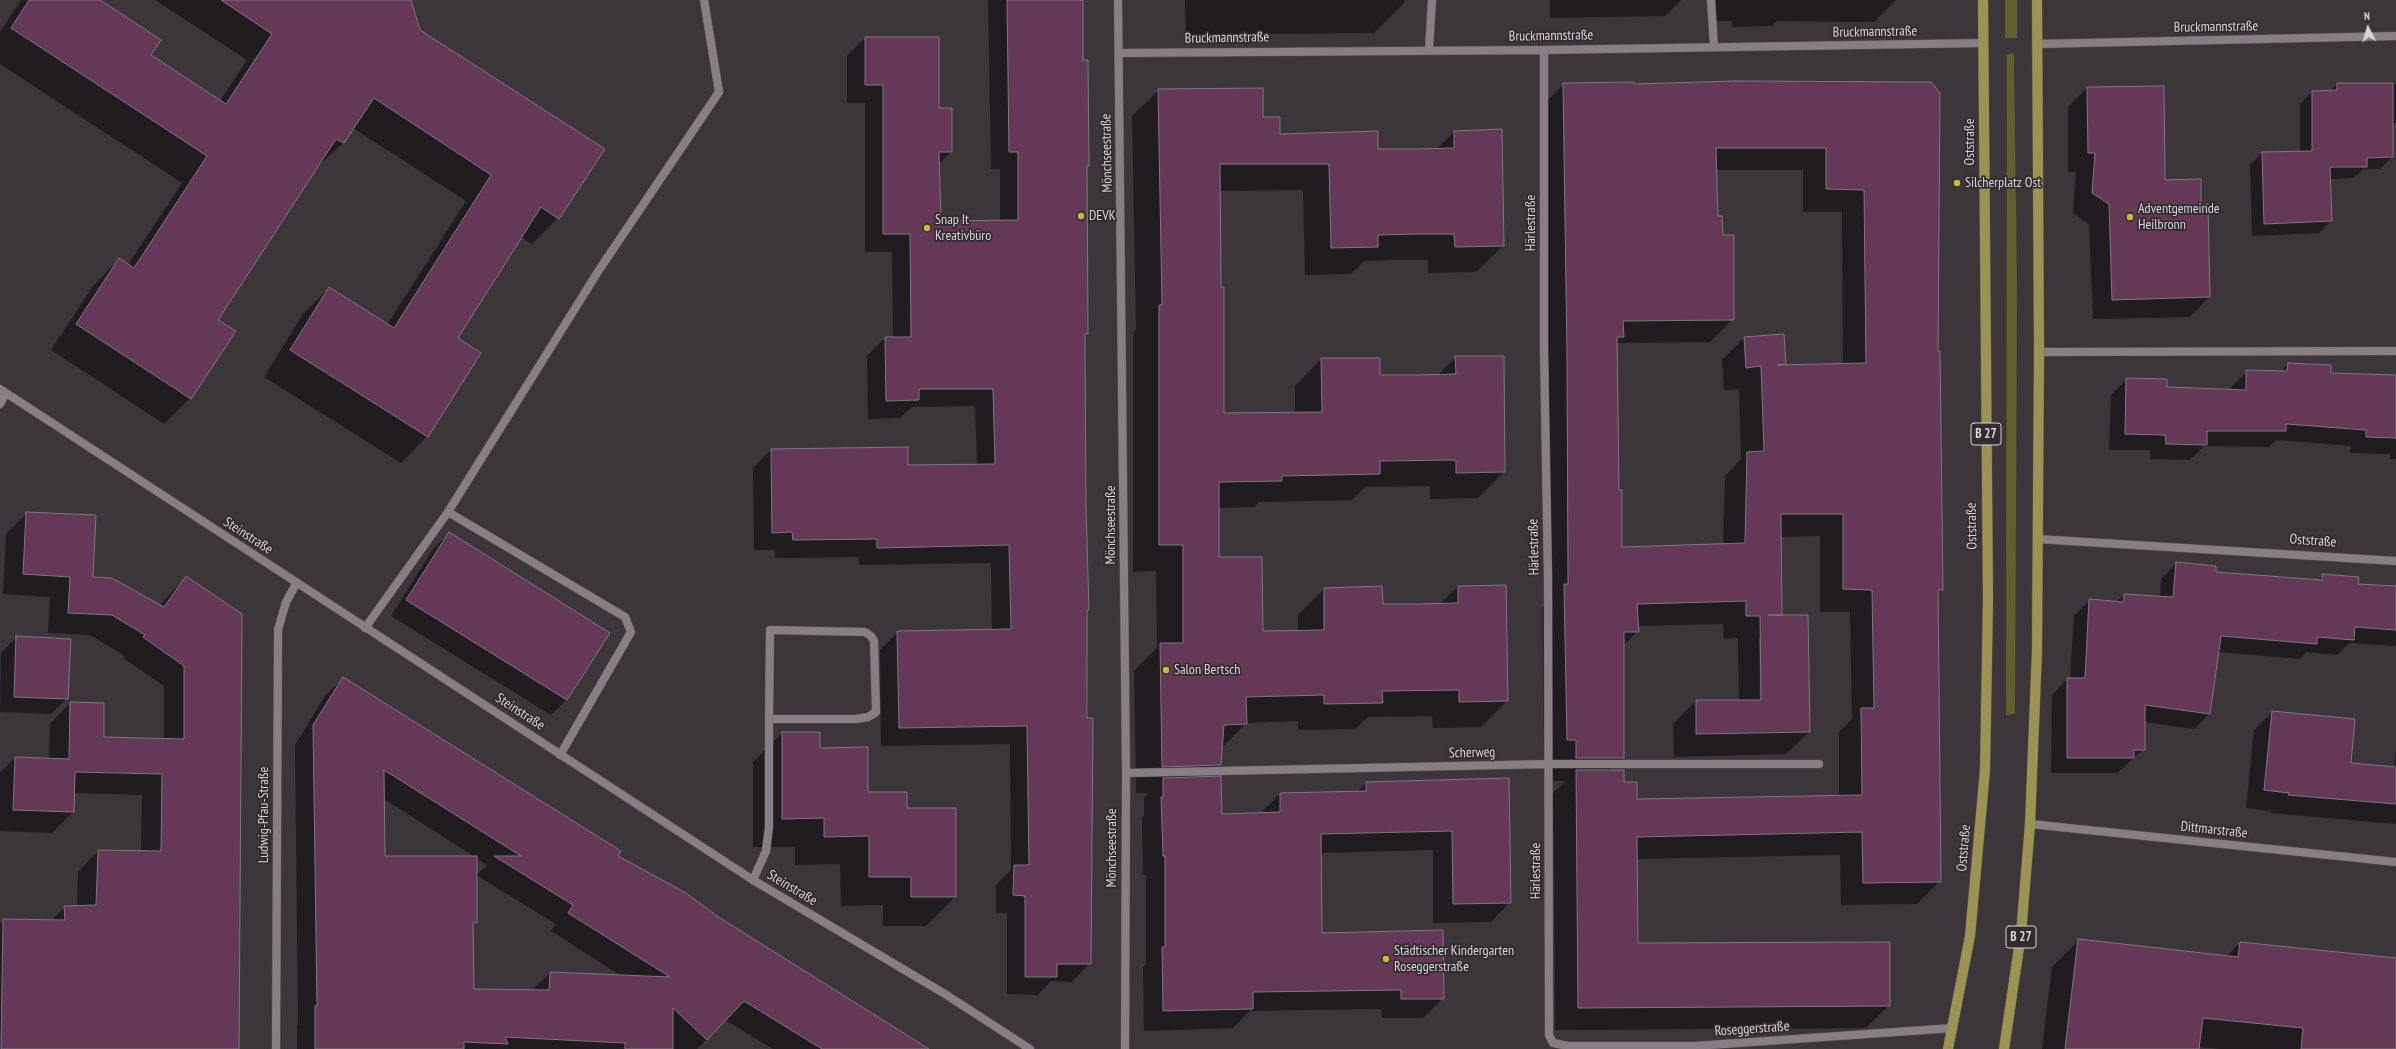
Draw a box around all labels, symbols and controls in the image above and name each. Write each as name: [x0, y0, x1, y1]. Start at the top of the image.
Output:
north arrow: [2348, 8, 2388, 48]
text: N: [2363, 9, 2371, 23]
street label: Bruckmannstraße: [2174, 18, 2258, 36]
street label: Bruckmannstraße: [1833, 23, 1917, 41]
street label: Bruckmannstraße: [1509, 27, 1593, 45]
street label: Bruckmannstraße: [1185, 29, 1269, 47]
street label: Mönchseestraße: [1098, 113, 1116, 193]
street label: Oststraße: [1962, 119, 1978, 165]
place label: Silcherplatz Ost: [1965, 175, 2041, 191]
marker: Silcherplatz Ost: [1952, 178, 1962, 188]
street label: Härlestraße: [1523, 195, 1539, 251]
place label: Adventgemeinde Heilbronn: [2138, 201, 2220, 234]
place label: DEVK: [1089, 208, 1116, 224]
marker: DEVK: [1076, 211, 1086, 221]
place label: Snap It Kreativbüro: [935, 212, 991, 244]
marker: Adventgemeinde Heilbronn: [2125, 212, 2135, 222]
marker: Snap It Kreativbüro: [922, 223, 932, 233]
road number: B 27: [1971, 423, 2001, 445]
street label: Mönchseestraße: [1103, 485, 1119, 565]
street label: Oststraße: [1963, 502, 1981, 550]
street label: Steinstraße: [220, 514, 276, 558]
street label: Härlestraße: [1525, 519, 1543, 575]
street label: Oststraße: [2289, 531, 2337, 551]
place label: Salon Bertsch: [1174, 662, 1240, 678]
marker: Salon Bertsch: [1161, 665, 1171, 675]
street label: Steinstraße: [492, 690, 548, 734]
street label: Scherweg: [1449, 744, 1495, 762]
street label: Ludwig-Pfau-Straße: [256, 767, 272, 863]
street label: Mönchseestraße: [1104, 808, 1120, 888]
street label: Dittmarstraße: [2180, 818, 2248, 842]
street label: Oststraße: [1954, 824, 1974, 872]
street label: Härlestraße: [1528, 843, 1544, 899]
street label: Steinstraße: [764, 867, 820, 909]
road number: B 27: [2006, 926, 2036, 948]
place label: Städtischer Kindergarten Roseggerstraße: [1394, 943, 1514, 976]
marker: Städtischer Kindergarten Roseggerstraße: [1381, 954, 1391, 964]
street label: Roseggerstraße: [1714, 1018, 1790, 1040]

